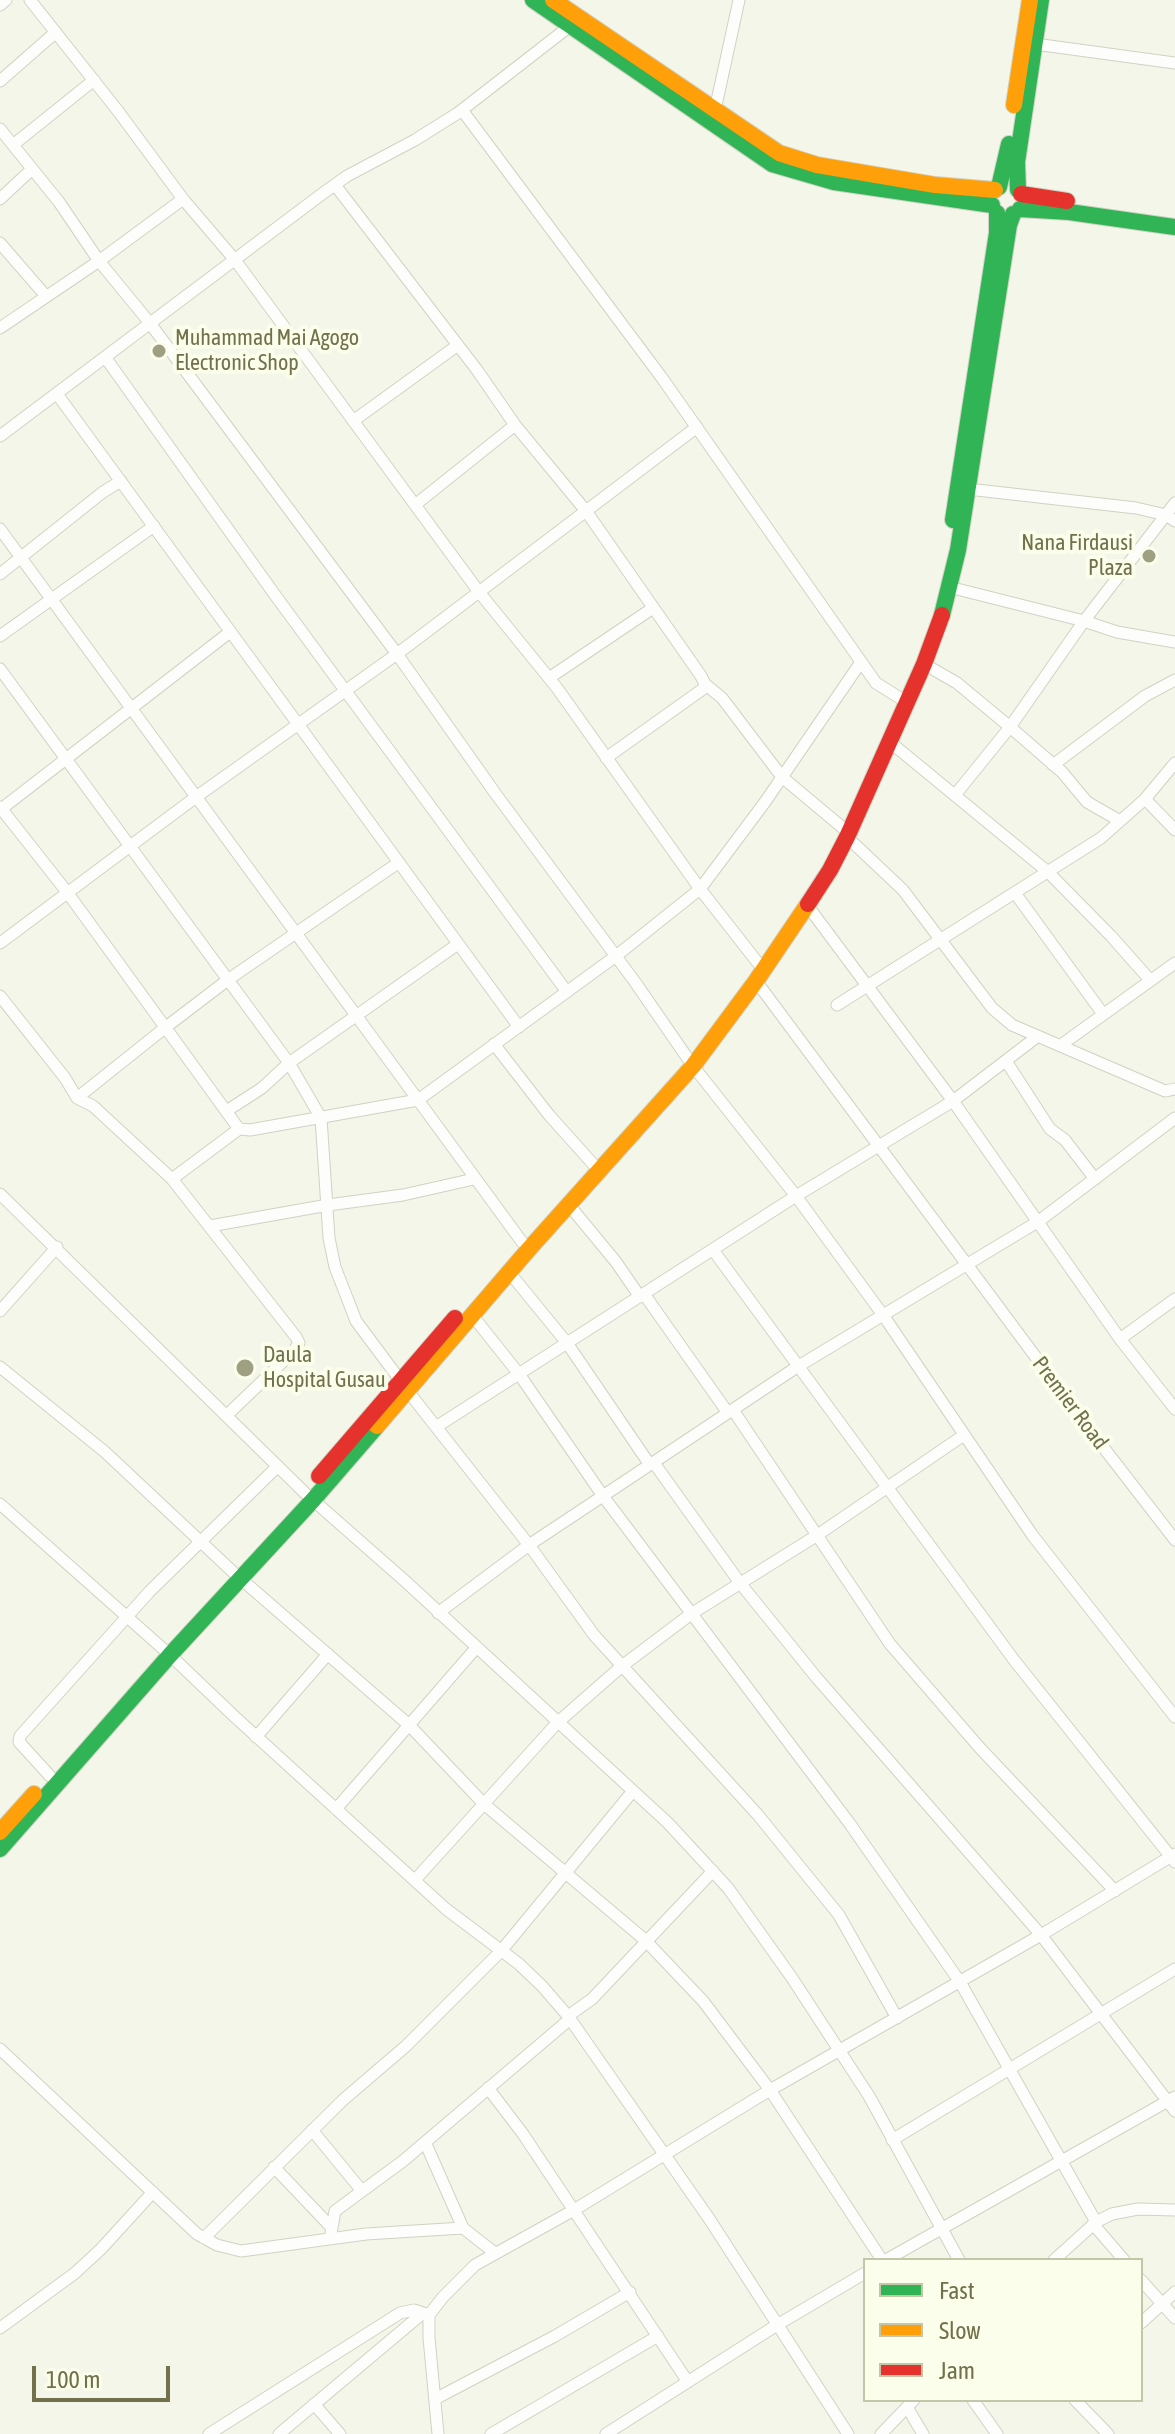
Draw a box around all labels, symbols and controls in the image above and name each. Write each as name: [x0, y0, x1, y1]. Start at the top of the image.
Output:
place label: Muhammad Mai Agogo Electronic Shop: [175, 325, 359, 376]
marker: Muhammad Mai Agogo Electronic Shop: [150, 342, 168, 360]
place label: Nana Firdausi Plaza: [1021, 530, 1133, 582]
marker: Nana Firdausi Plaza: [1140, 547, 1158, 565]
place label: Daula Hospital Gusau: [263, 1342, 386, 1394]
street label: Premier Road: [1026, 1351, 1114, 1455]
marker: Daula Hospital Gusau: [234, 1357, 256, 1379]
legend: [863, 2258, 1143, 2402]
text: Fast: [939, 2277, 975, 2304]
text: Slow: [939, 2317, 981, 2344]
scale bar: [36, 2350, 174, 2400]
text: Jam: [939, 2357, 975, 2384]
text: 100 m: [46, 2366, 100, 2393]

